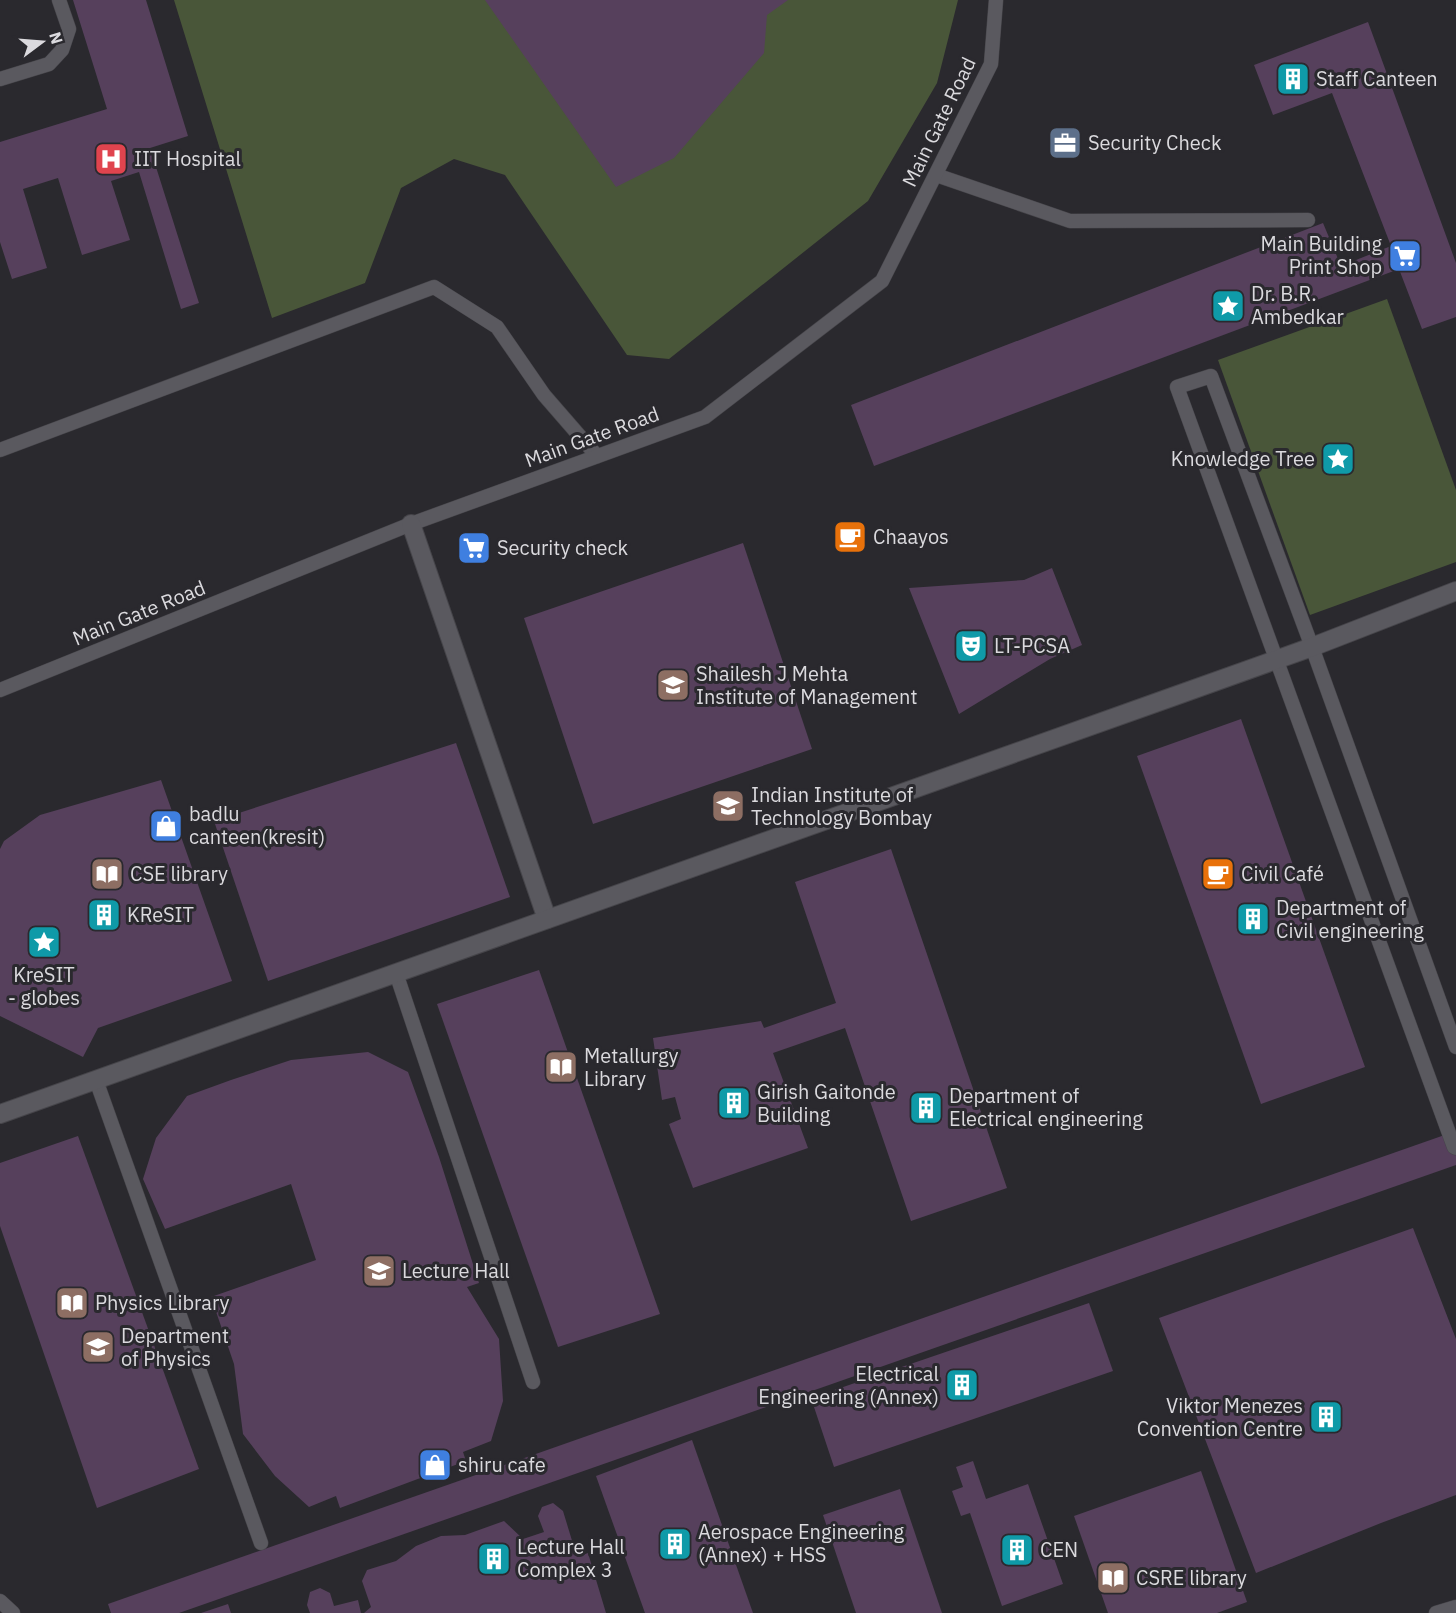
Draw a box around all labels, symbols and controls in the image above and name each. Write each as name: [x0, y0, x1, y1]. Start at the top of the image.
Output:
north arrow: [12, 12, 72, 72]
text: N: [45, 30, 68, 46]
street label: Main Gate Road: [895, 52, 982, 191]
building icon: Staff Canteen: [1275, 61, 1311, 97]
place label: Staff Canteen: [1316, 65, 1438, 92]
office icon: Security Check: [1047, 125, 1083, 161]
place label: Security Check: [1088, 129, 1222, 156]
hospital icon: IIT Hospital: [93, 141, 129, 177]
place label: IIT Hospital: [134, 145, 241, 172]
place label: Main Building Print Shop: [1261, 230, 1382, 280]
supermarket icon: Main Building Print Shop: [1387, 238, 1423, 274]
place label: Dr. B.R. Ambedkar: [1251, 280, 1344, 330]
place icon: Dr. B.R. Ambedkar: [1210, 288, 1246, 324]
street label: Main Gate Road: [521, 400, 663, 473]
place icon: Knowledge Tree: [1320, 441, 1356, 477]
place label: Knowledge Tree: [1171, 445, 1315, 472]
cafe icon: Chaayos: [832, 519, 868, 555]
place label: Chaayos: [873, 523, 949, 550]
supermarket icon: Security check: [456, 530, 492, 566]
place label: Security check: [497, 534, 629, 561]
street label: Main Gate Road: [68, 574, 209, 652]
theatre icon: LT-PCSA: [953, 628, 989, 664]
place label: LT-PCSA: [994, 632, 1070, 659]
place label: Shailesh J Mehta Institute of Management: [696, 660, 917, 710]
school or university icon: Shailesh J Mehta Institute of Management: [655, 667, 691, 703]
place label: Indian Institute of Technology Bombay: [751, 781, 932, 831]
school or university icon: Indian Institute of Technology Bombay: [710, 788, 746, 824]
place label: badlu canteen(kresit): [189, 800, 325, 850]
shop icon: badlu canteen(kresit): [148, 808, 184, 844]
library icon: CSE library: [89, 856, 125, 892]
cafe icon: Civil Café: [1200, 856, 1236, 892]
place label: CSE library: [130, 860, 228, 887]
place label: Civil Café: [1241, 860, 1324, 887]
place label: Department of Civil engineering: [1276, 894, 1424, 944]
building icon: KReSIT: [86, 897, 122, 933]
place label: KReSIT: [127, 901, 194, 928]
building icon: Department of Civil engineering: [1235, 901, 1271, 937]
place icon: KreSIT - globes: [26, 924, 62, 960]
place label: KreSIT - globes: [8, 961, 80, 1011]
place label: Metallurgy Library: [584, 1042, 679, 1092]
library icon: Metallurgy Library: [543, 1049, 579, 1085]
place label: Girish Gaitonde Building: [757, 1078, 896, 1128]
place label: Department of Electrical engineering: [949, 1082, 1143, 1132]
building icon: Girish Gaitonde Building: [716, 1085, 752, 1121]
building icon: Department of Electrical engineering: [908, 1090, 944, 1126]
school or university icon: Lecture Hall: [361, 1253, 397, 1289]
place label: Lecture Hall: [402, 1257, 510, 1284]
library icon: Physics Library: [54, 1285, 90, 1321]
place label: Physics Library: [95, 1289, 230, 1316]
place label: Department of Physics: [121, 1322, 229, 1372]
school or university icon: Department of Physics: [80, 1329, 116, 1365]
place label: Electrical Engineering (Annex): [758, 1360, 939, 1410]
building icon: Electrical Engineering (Annex): [944, 1367, 980, 1403]
place label: Viktor Menezes Convention Centre: [1137, 1392, 1303, 1442]
building icon: Viktor Menezes Convention Centre: [1308, 1399, 1344, 1435]
shop icon: shiru cafe: [417, 1447, 453, 1483]
place label: shiru cafe: [458, 1451, 546, 1478]
place label: Aerospace Engineering (Annex) + HSS: [698, 1518, 904, 1568]
building icon: Aerospace Engineering (Annex) + HSS: [657, 1526, 693, 1562]
building icon: CEN: [999, 1532, 1035, 1568]
place label: Lecture Hall Complex 3: [517, 1533, 625, 1583]
place label: CEN: [1040, 1536, 1078, 1563]
building icon: Lecture Hall Complex 3: [476, 1541, 512, 1577]
library icon: CSRE library: [1095, 1560, 1131, 1596]
place label: CSRE library: [1136, 1564, 1247, 1591]

